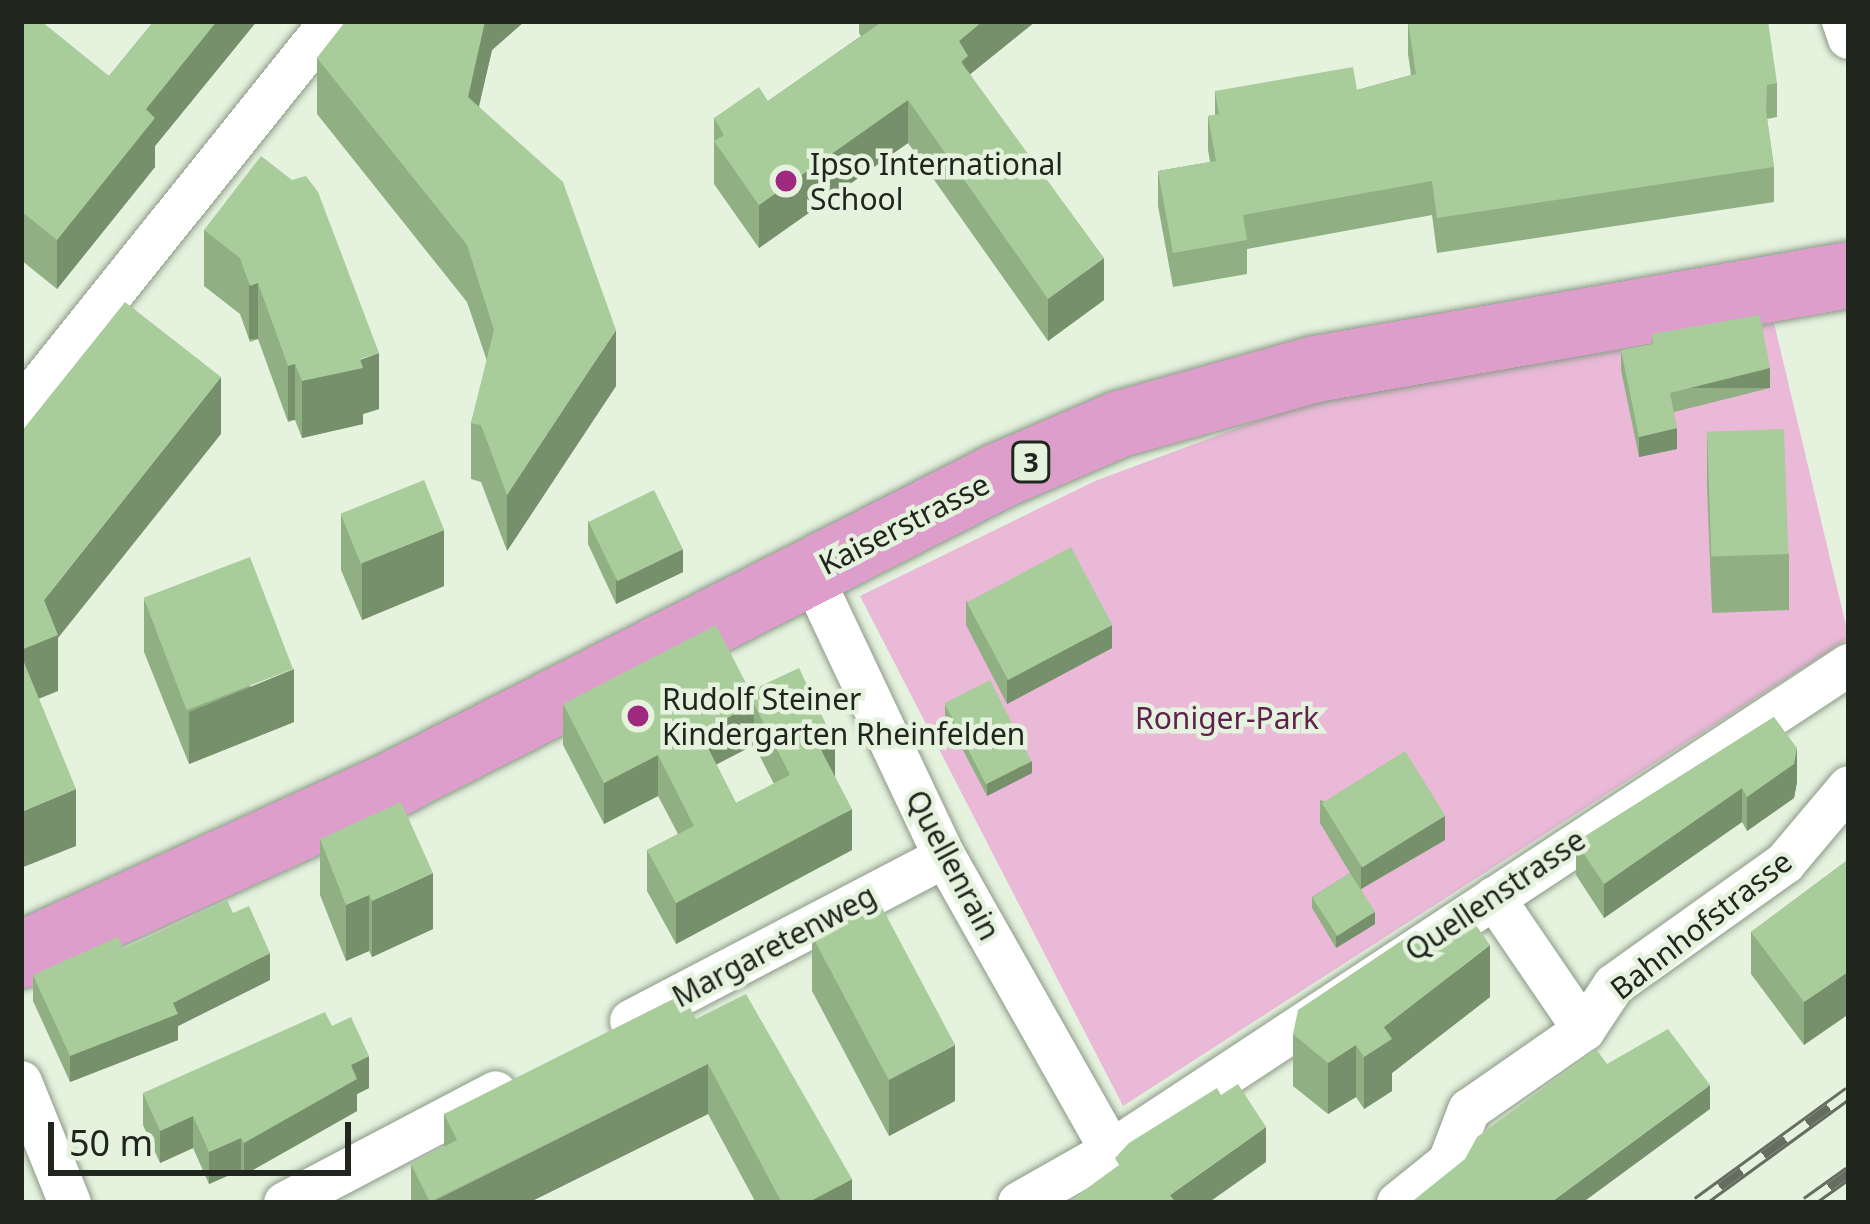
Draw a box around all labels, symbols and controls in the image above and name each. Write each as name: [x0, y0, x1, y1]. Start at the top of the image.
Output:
place label: Ipso International School: [810, 146, 1063, 216]
marker: Ipso International School: [773, 168, 799, 194]
road number: 3: [1010, 441, 1052, 483]
street label: Kaiserstrasse: [813, 466, 995, 582]
place label: Rudolf Steiner Kindergarten Rheinfelden: [662, 681, 1025, 752]
park label: Roniger-Park: [1135, 700, 1319, 736]
marker: Rudolf Steiner Kindergarten Rheinfelden: [625, 703, 651, 729]
street label: Quellenrain: [898, 784, 1008, 946]
street label: Quellenstrasse: [1398, 822, 1592, 968]
street label: Bahnhofstrasse: [1603, 843, 1799, 1007]
street label: Margaretenweg: [666, 877, 882, 1015]
scale bar: [54, 1098, 357, 1172]
text: 50 m: [69, 1118, 153, 1167]

